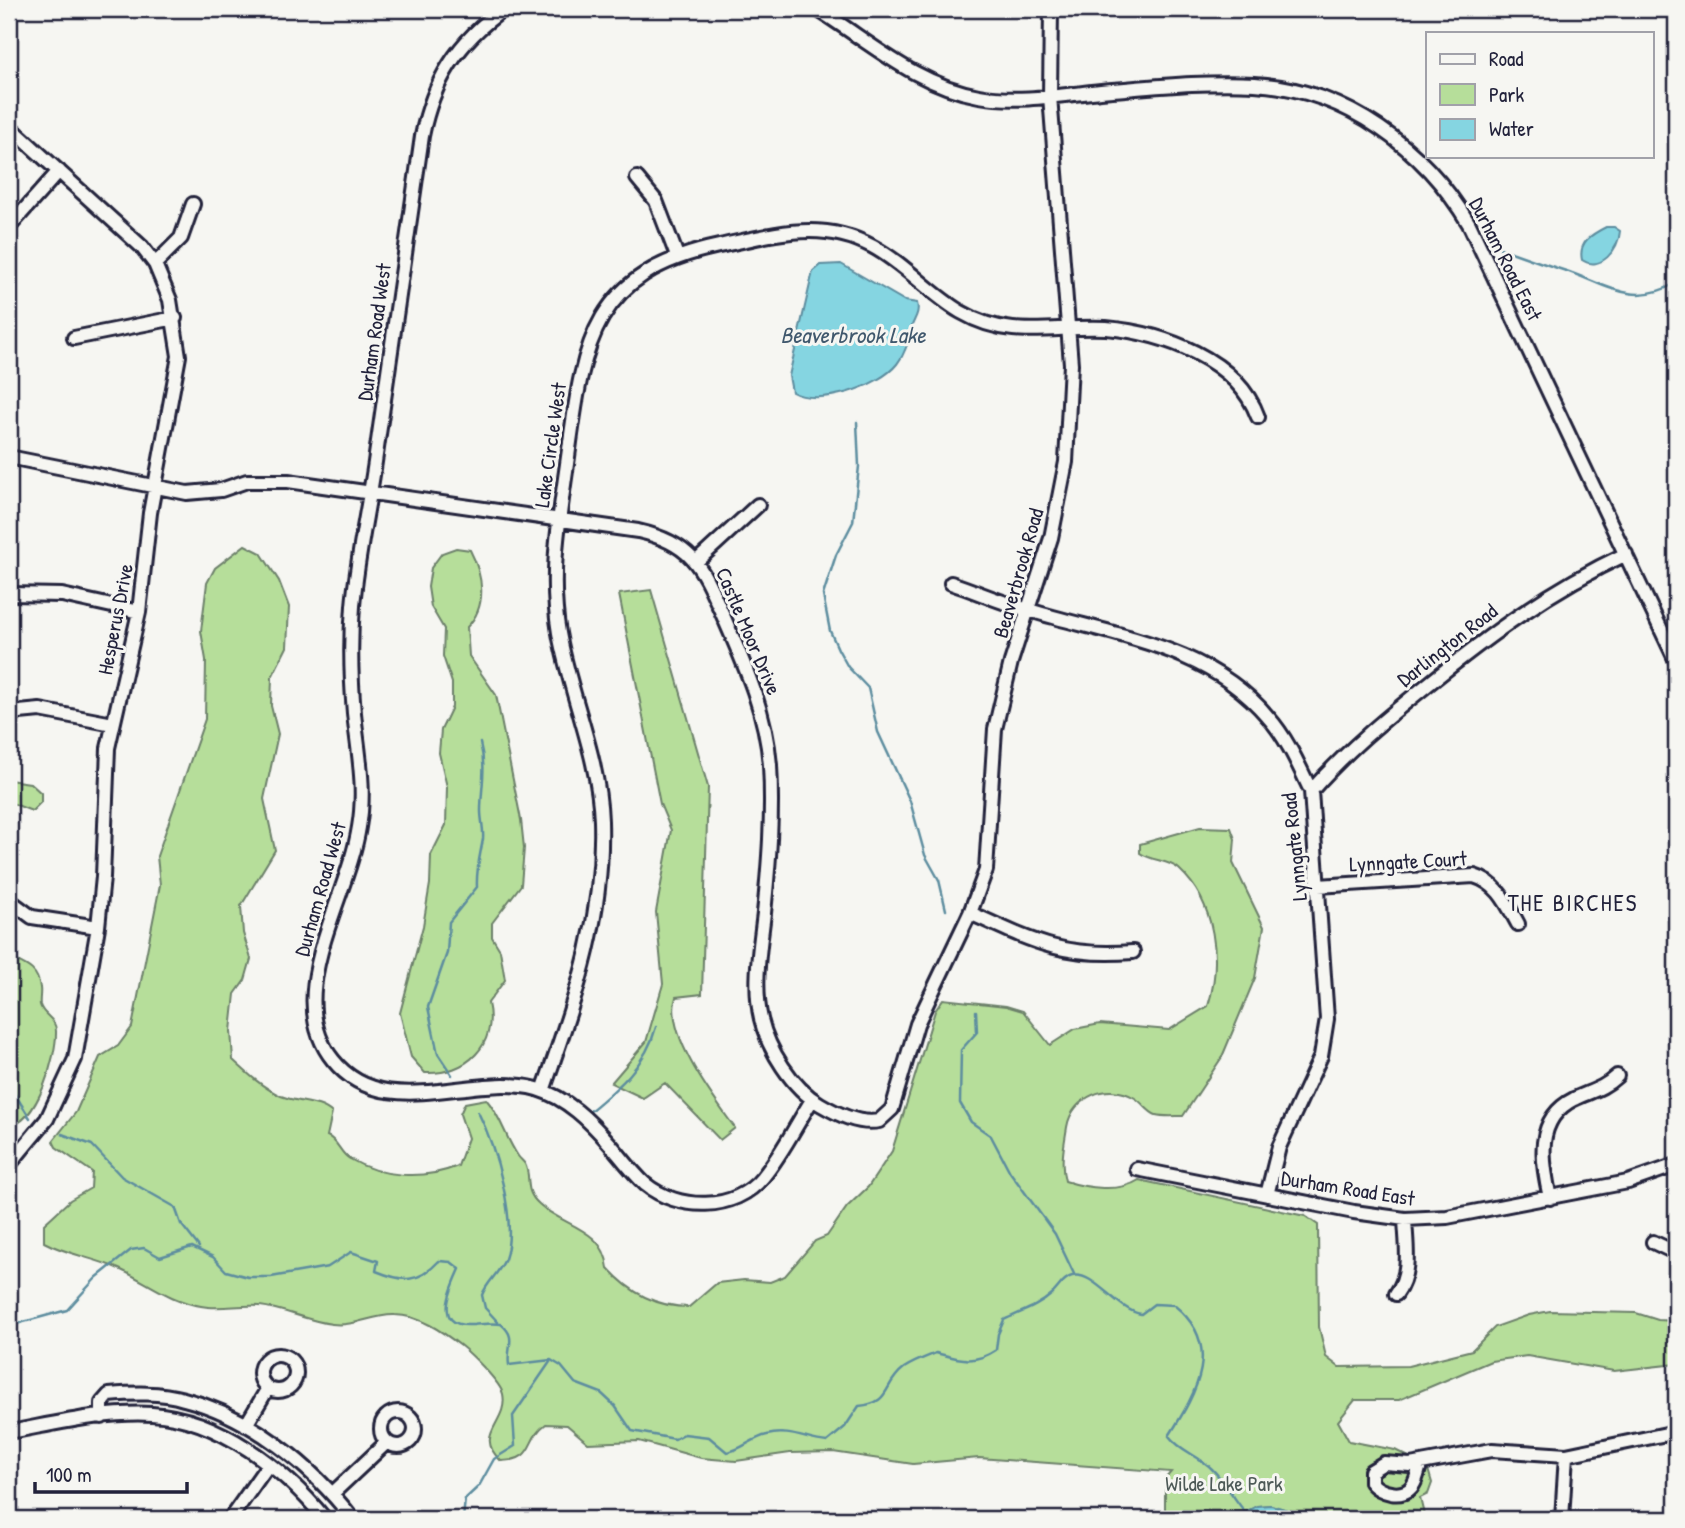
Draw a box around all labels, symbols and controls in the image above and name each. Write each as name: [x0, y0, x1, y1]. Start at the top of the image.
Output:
legend: [1426, 32, 1654, 158]
text: Road: [1489, 44, 1523, 73]
text: Park: [1489, 80, 1524, 109]
text: Water: [1489, 114, 1534, 143]
street label: Durham Road East: [1463, 192, 1550, 326]
street label: Durham Road West: [350, 261, 398, 403]
water label: Beaverbrook Lake: [780, 319, 926, 350]
street label: Lake Circle West: [527, 380, 573, 509]
street label: Beaverbrook Road: [986, 505, 1050, 641]
street label: Hesperus Drive: [90, 561, 140, 677]
street label: Castle Moor Drive: [709, 563, 789, 699]
street label: Darlington Road: [1391, 597, 1503, 693]
street label: Lynngate Road: [1274, 792, 1314, 902]
street label: Durham Road West: [287, 818, 353, 960]
street label: Lynngate Court: [1349, 843, 1468, 879]
district label: THE BIRCHES: [1508, 887, 1638, 918]
street label: Durham Road East: [1279, 1163, 1418, 1213]
scale bar: [35, 1451, 187, 1495]
text: 100 m: [46, 1460, 92, 1489]
park label: Wilde Lake Park: [1165, 1469, 1283, 1498]

